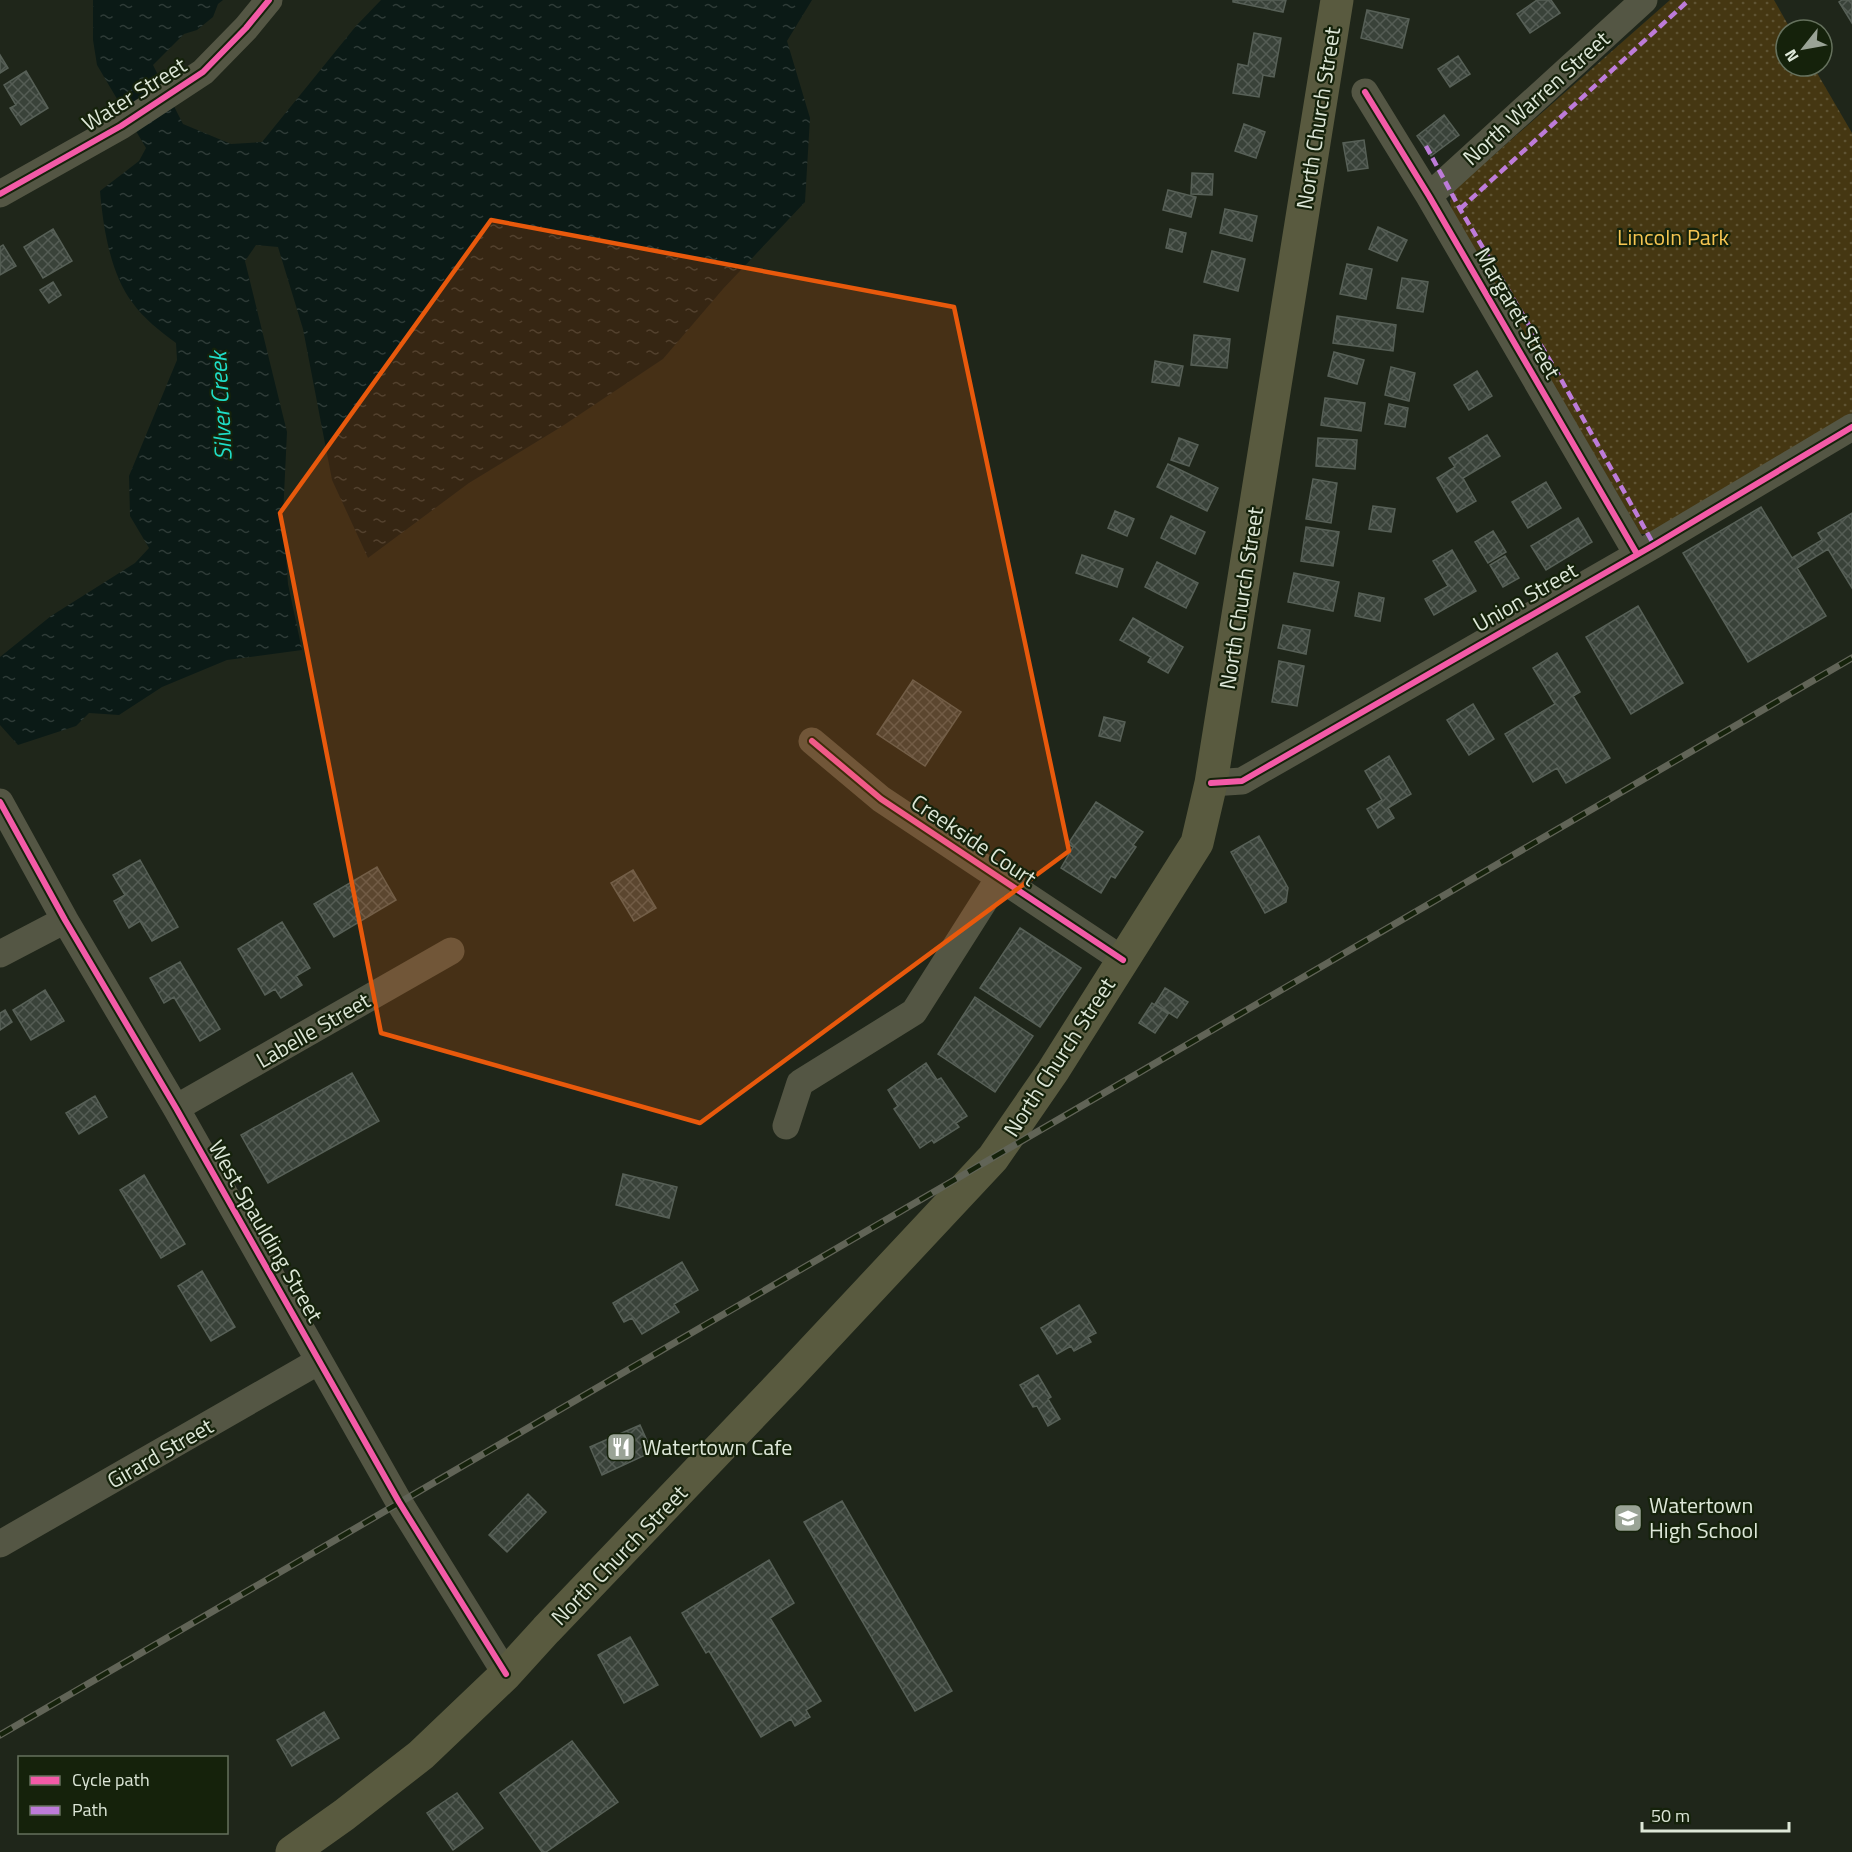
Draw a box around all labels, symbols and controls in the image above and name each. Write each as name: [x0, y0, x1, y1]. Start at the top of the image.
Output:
north arrow: [1774, 18, 1834, 78]
street label: North Warren Street: [1455, 22, 1617, 174]
street label: North Church Street: [1287, 24, 1349, 212]
text: N: [1778, 45, 1804, 67]
street label: Water Street: [75, 48, 193, 140]
park label: Lincoln Park: [1617, 220, 1730, 254]
street label: Margaret Street: [1467, 241, 1570, 385]
water label: Silver Creek: [199, 347, 241, 461]
street label: North Church Street: [1210, 504, 1272, 692]
street label: Union Street: [1466, 553, 1584, 641]
street label: Creekside Court: [904, 785, 1044, 895]
street label: North Church Street: [995, 970, 1124, 1143]
street label: Labelle Street: [249, 983, 377, 1076]
street label: West Spaulding Street: [200, 1134, 332, 1329]
street label: Girard Street: [101, 1409, 220, 1497]
place label: Watertown Cafe: [642, 1430, 792, 1464]
restaurant icon: Watertown Cafe: [605, 1431, 637, 1463]
street label: North Church Street: [543, 1477, 695, 1633]
place label: Watertown High School: [1649, 1488, 1758, 1547]
school or university icon: Watertown High School: [1612, 1502, 1644, 1534]
legend: [18, 1756, 228, 1834]
text: Cycle path: [72, 1766, 150, 1793]
scale bar: [1642, 1795, 1789, 1833]
text: Path: [72, 1796, 108, 1823]
text: 50 m: [1651, 1802, 1690, 1829]

